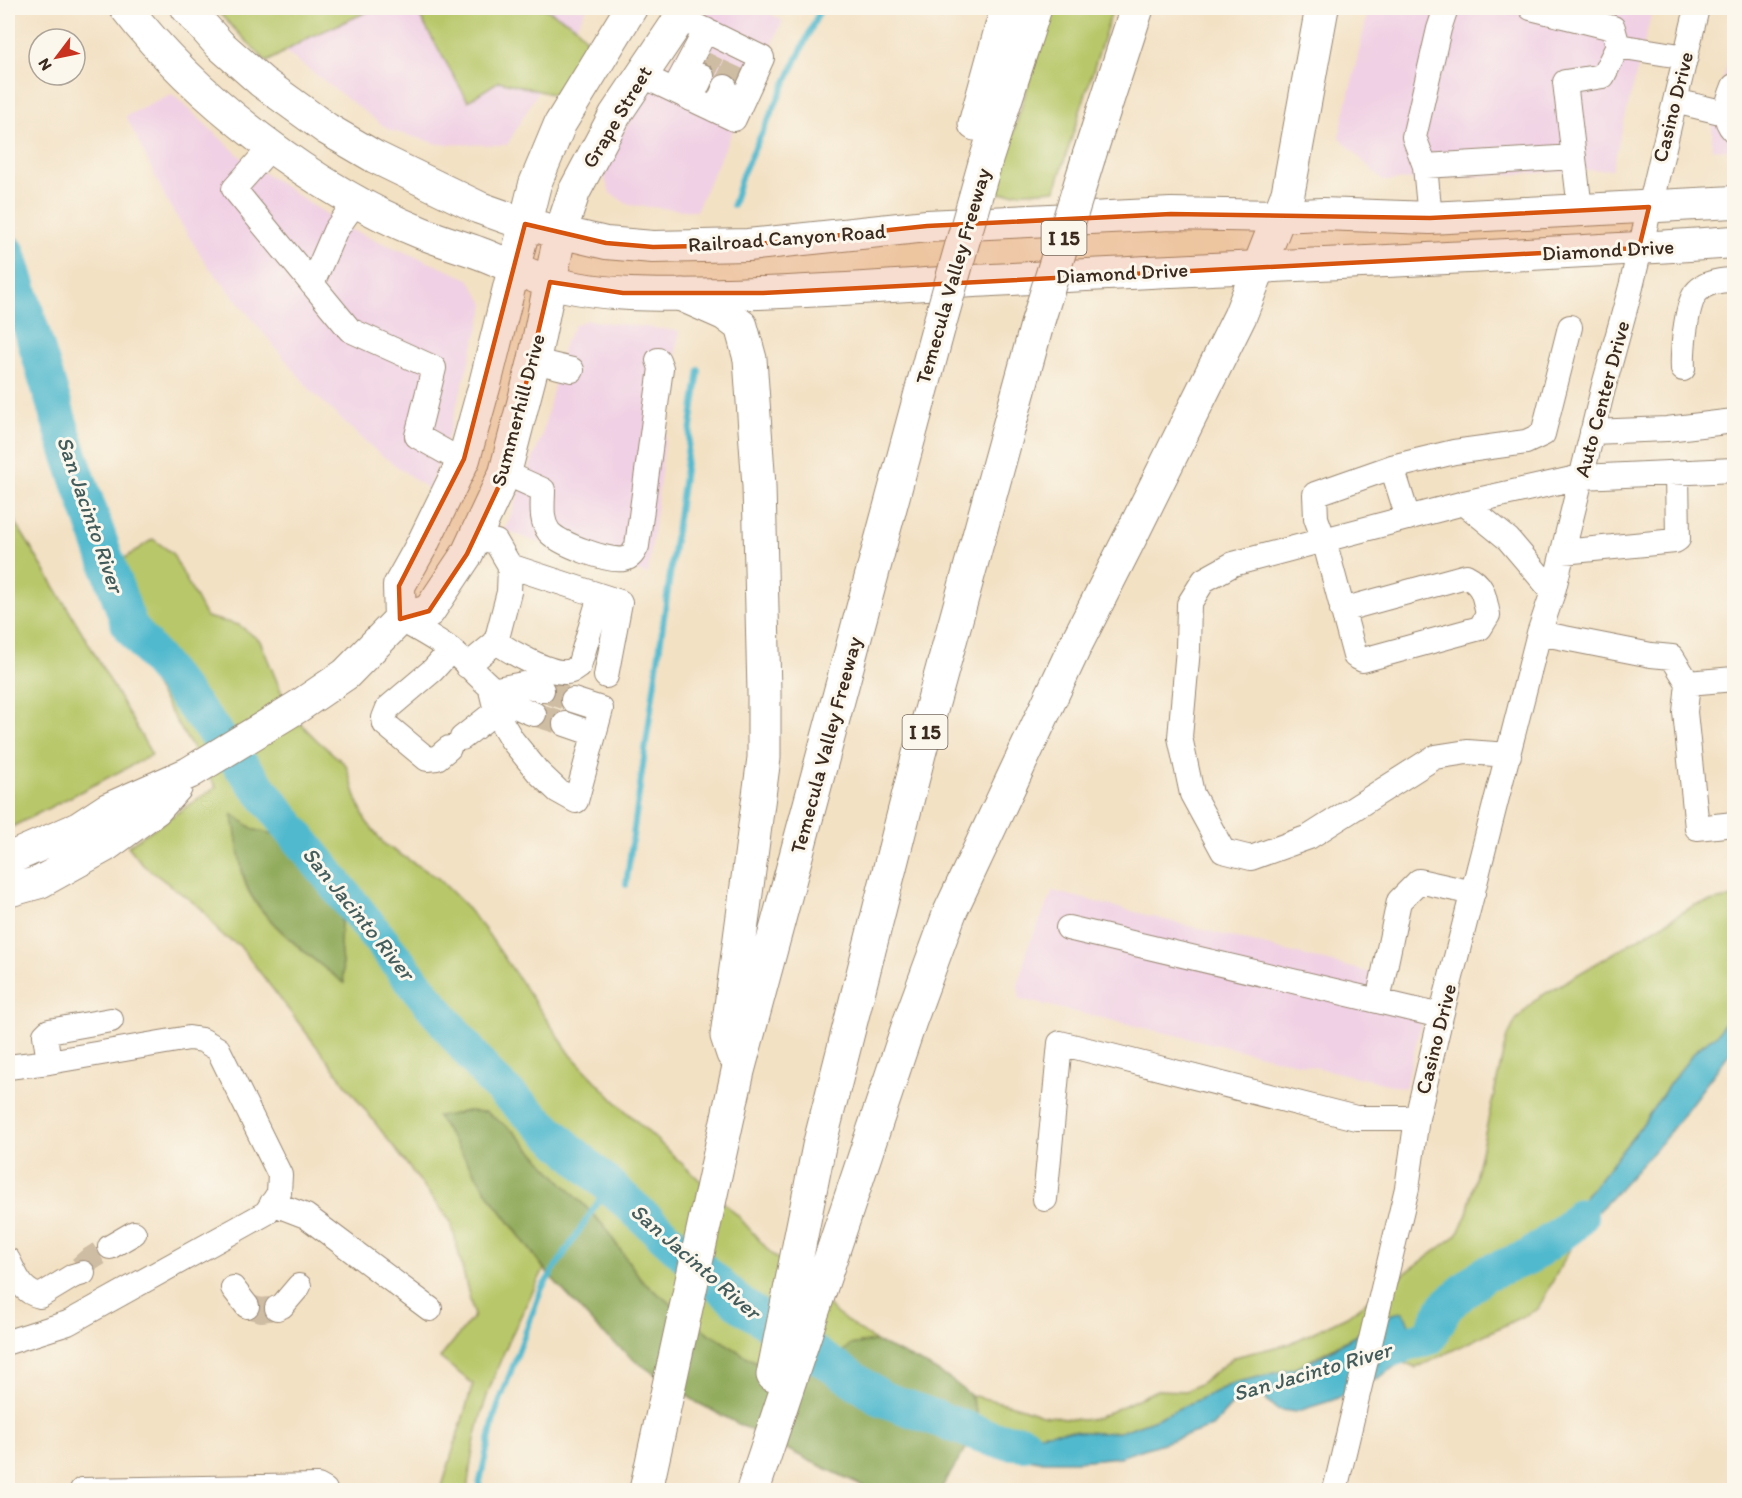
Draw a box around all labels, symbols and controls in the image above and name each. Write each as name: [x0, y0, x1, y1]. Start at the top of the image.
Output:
north arrow: [27, 27, 87, 87]
street label: Casino Drive: [1647, 49, 1698, 165]
text: N: [34, 55, 56, 74]
street label: Grape Street: [576, 61, 657, 172]
street label: Temecula Valley Freeway: [910, 165, 995, 387]
street label: Railroad Canyon Road: [687, 218, 887, 257]
road number: I 15: [1042, 221, 1086, 255]
street label: Diamond Drive: [1541, 234, 1675, 265]
street label: Diamond Drive: [1055, 257, 1189, 288]
street label: Auto Center Drive: [1569, 318, 1634, 480]
street label: Summerhill Drive: [485, 331, 550, 489]
water label: San Jacinto River: [51, 433, 131, 598]
street label: Temecula Valley Freeway: [785, 634, 867, 856]
road number: I 15: [902, 715, 948, 749]
water label: San Jacinto River: [297, 841, 422, 987]
street label: Casino Drive: [1410, 981, 1461, 1097]
water label: San Jacinto River: [625, 1198, 768, 1327]
water label: San Jacinto River: [1230, 1335, 1396, 1407]

